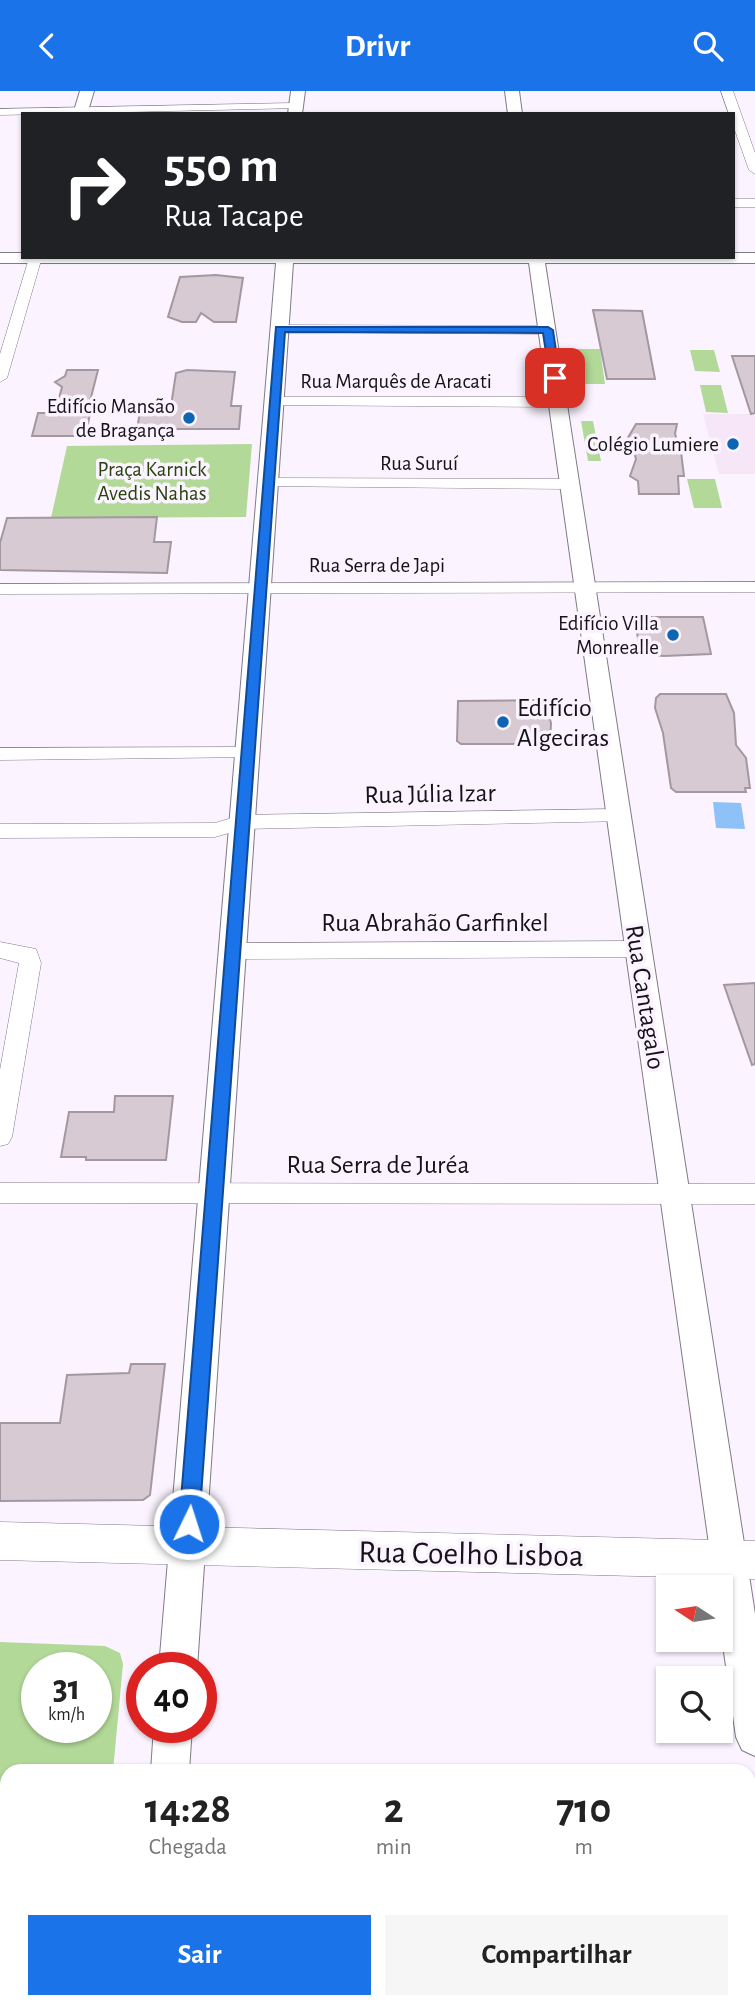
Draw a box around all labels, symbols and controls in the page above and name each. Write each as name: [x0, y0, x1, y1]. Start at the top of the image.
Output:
icon: back: [28, 27, 66, 65]
icon: search: [689, 27, 727, 65]
text: Drivr: [345, 30, 410, 62]
icon: right: [49, 140, 140, 231]
text: 550 m: [164, 142, 279, 191]
text: Rua Tacape: [164, 200, 304, 232]
pin: [525, 348, 585, 408]
icon: arrive: [536, 359, 574, 397]
street label: Rua Marquês de Aracati: [300, 371, 492, 392]
place label: Edifício Mansão de Bragança: [47, 396, 175, 441]
marker: Edifício Mansão de Bragança: [181, 410, 197, 426]
place label: Colégio Lumiere: [587, 434, 719, 455]
marker: Colégio Lumiere: [725, 436, 741, 452]
street label: Rua Suruí: [380, 453, 459, 474]
park label: Praça Karnick Avedis Nahas: [97, 459, 207, 504]
street label: Rua Serra de Japi: [309, 555, 445, 576]
place label: Edifício Villa Monrealle: [558, 613, 659, 658]
marker: Edifício Villa Monrealle: [665, 627, 681, 643]
place label: Edifício Algeciras: [517, 695, 609, 751]
marker: Edifício Algeciras: [495, 714, 511, 730]
street label: Rua Júlia Izar: [364, 780, 497, 808]
street label: Rua Abrahão Garfinkel: [321, 910, 549, 936]
street label: Rua Cantagalo: [621, 923, 669, 1071]
street label: Rua Serra de Juréa: [287, 1152, 469, 1178]
position arrow: [152, 1487, 226, 1561]
street label: Rua Coelho Lisboa: [358, 1536, 584, 1572]
north arrow: [656, 1575, 733, 1652]
map controls: [656, 1575, 733, 1743]
speed limit sign: 40: [126, 1652, 217, 1743]
button: search: [656, 1666, 733, 1743]
text: 31: [53, 1671, 80, 1706]
text: km/h: [48, 1706, 85, 1724]
text: 14:28: [145, 1788, 231, 1830]
text: 2: [384, 1788, 403, 1830]
text: 710: [556, 1788, 611, 1830]
text: Chegada: [149, 1836, 227, 1859]
text: min: [376, 1836, 412, 1859]
text: m: [575, 1836, 593, 1859]
button: Sair: [28, 1915, 371, 1995]
button: Compartilhar: [385, 1915, 728, 1995]

